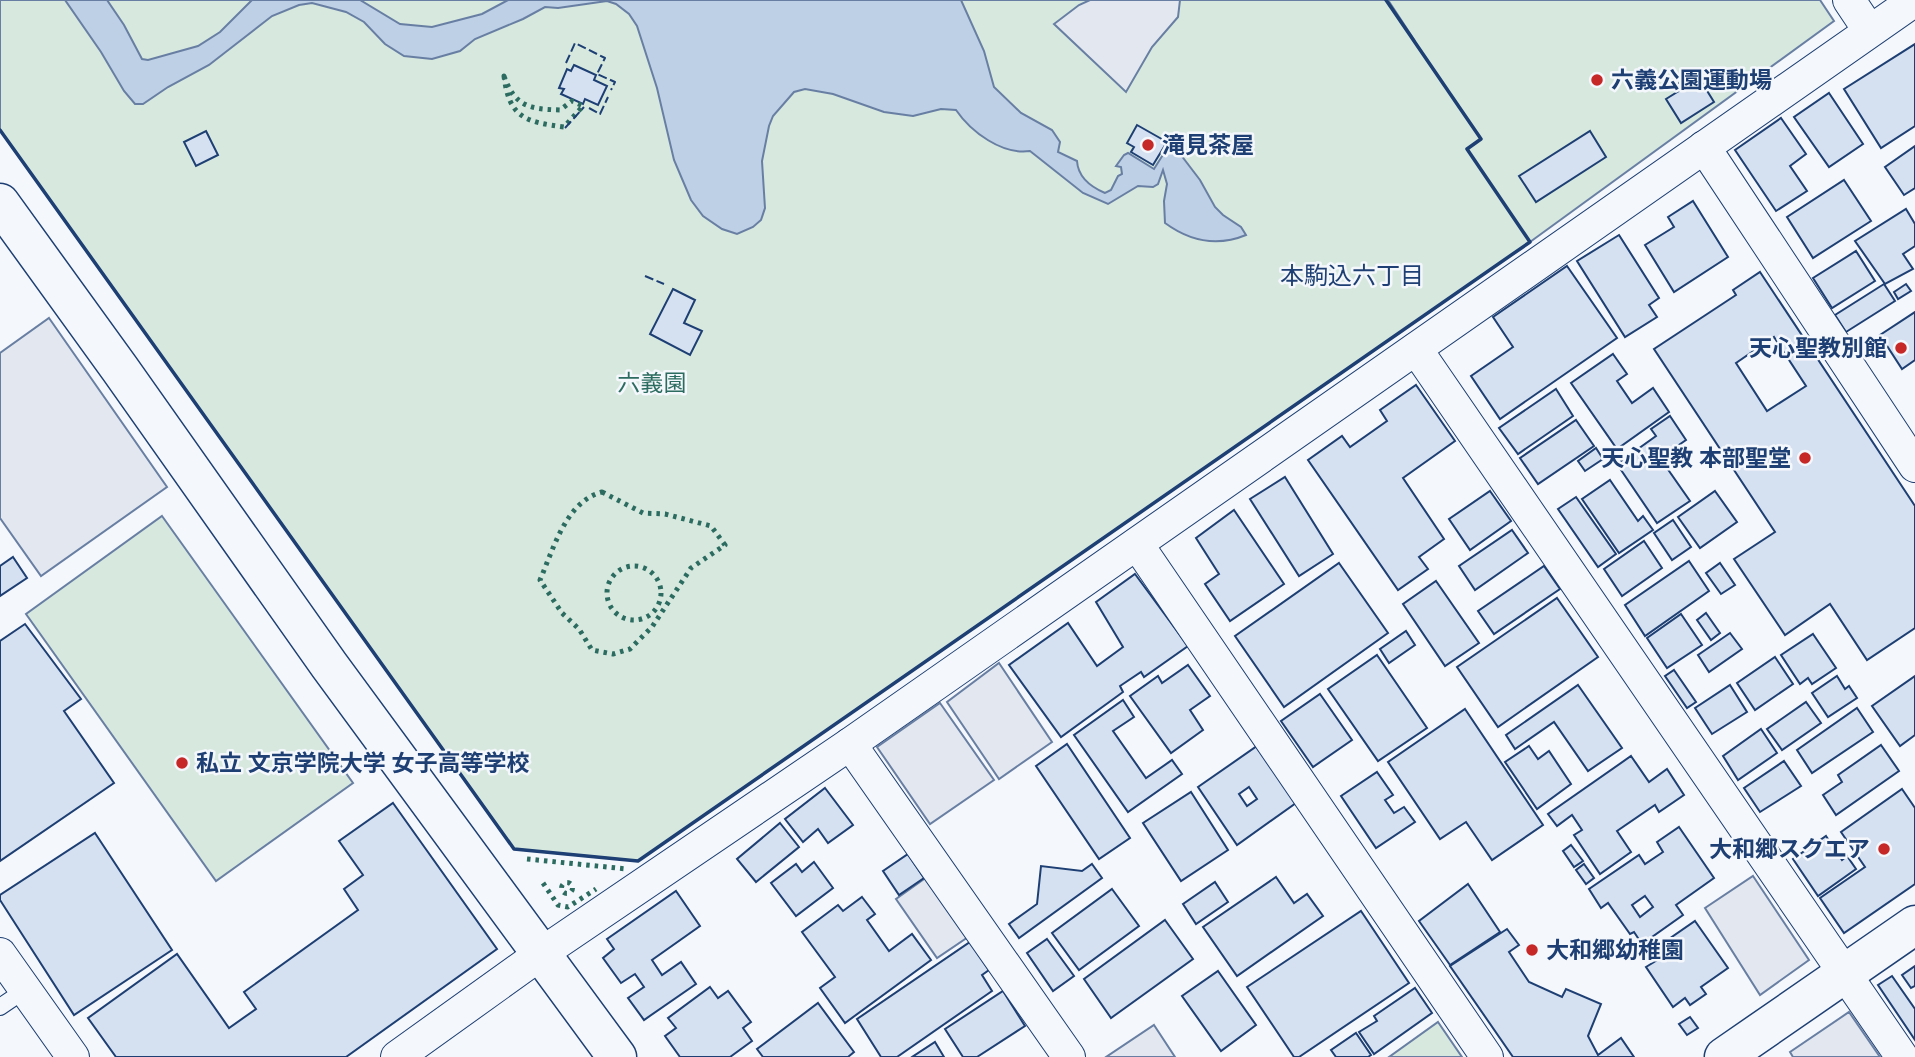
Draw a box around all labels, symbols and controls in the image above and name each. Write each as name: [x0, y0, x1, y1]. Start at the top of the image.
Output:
place label: 六義公園運動場: [1611, 68, 1772, 97]
marker: 六義公園運動場: [1589, 72, 1605, 88]
place label: 滝見茶屋: [1162, 133, 1254, 162]
marker: 滝見茶屋: [1140, 137, 1156, 153]
district label: 本駒込六丁目: [1280, 263, 1424, 293]
place label: 天心聖教別館: [1749, 336, 1887, 365]
marker: 天心聖教別館: [1893, 340, 1909, 356]
park label: 六義園: [618, 371, 687, 400]
place label: 天心聖教 本部聖堂: [1601, 446, 1791, 475]
marker: 天心聖教 本部聖堂: [1797, 450, 1813, 466]
place label: 私立 文京学院大学 女子高等学校: [196, 751, 530, 780]
marker: 私立 文京学院大学 女子高等学校: [174, 755, 190, 771]
place label: 大和郷スクエア: [1709, 837, 1870, 866]
marker: 大和郷スクエア: [1876, 841, 1892, 857]
place label: 大和郷幼稚園: [1546, 938, 1684, 967]
marker: 大和郷幼稚園: [1524, 942, 1540, 958]

